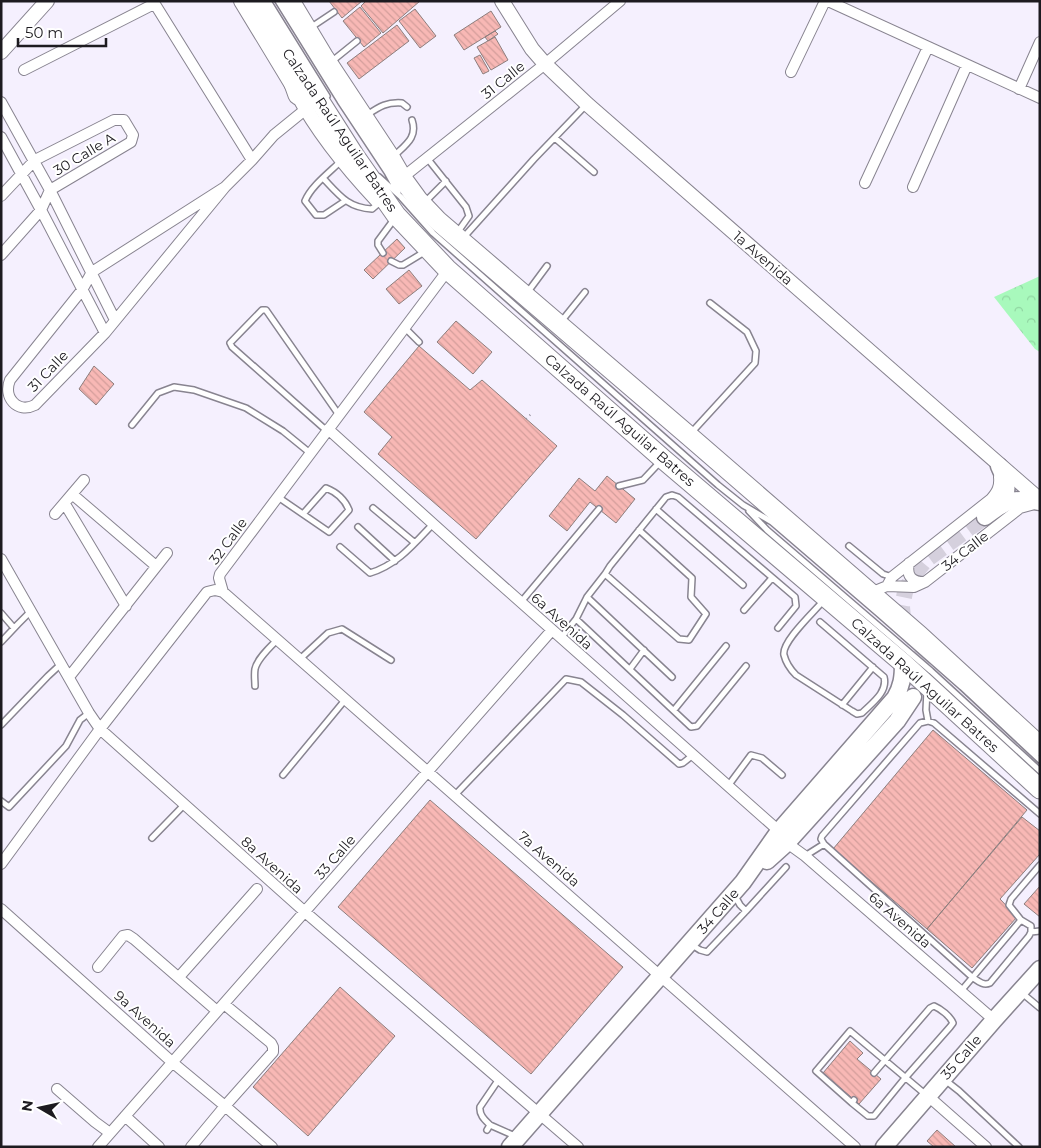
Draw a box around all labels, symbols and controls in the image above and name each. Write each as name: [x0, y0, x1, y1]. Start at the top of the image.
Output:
scale bar: [18, 15, 105, 47]
text: 50 m: [25, 23, 63, 42]
street label: Calzada Raúl Aguilar Batres: [279, 45, 402, 215]
street label: 31 Calle: [478, 57, 528, 103]
street label: 30 Calle A: [50, 128, 119, 179]
street label: 1a Avenida: [729, 227, 797, 289]
street label: 31 Calle: [24, 347, 72, 395]
street label: Calzada Raúl Aguilar Batres: [541, 350, 699, 490]
street label: 32 Calle: [205, 514, 251, 568]
street label: 34 Calle: [938, 527, 992, 575]
street label: 6a Avenida: [527, 589, 597, 653]
street label: Calzada Raúl Aguilar Batres: [847, 614, 1003, 756]
street label: 7a Avenida: [514, 827, 584, 891]
street label: 33 Calle: [311, 831, 359, 883]
street label: 8a Avenida: [237, 832, 307, 898]
street label: 34 Calle: [693, 884, 743, 938]
street label: 6a Avenida: [865, 888, 935, 952]
street label: 9a Avenida: [110, 987, 180, 1051]
street label: 35 Calle: [937, 1031, 985, 1083]
north arrow: [15, 1083, 65, 1133]
text: N: [17, 1099, 37, 1113]

